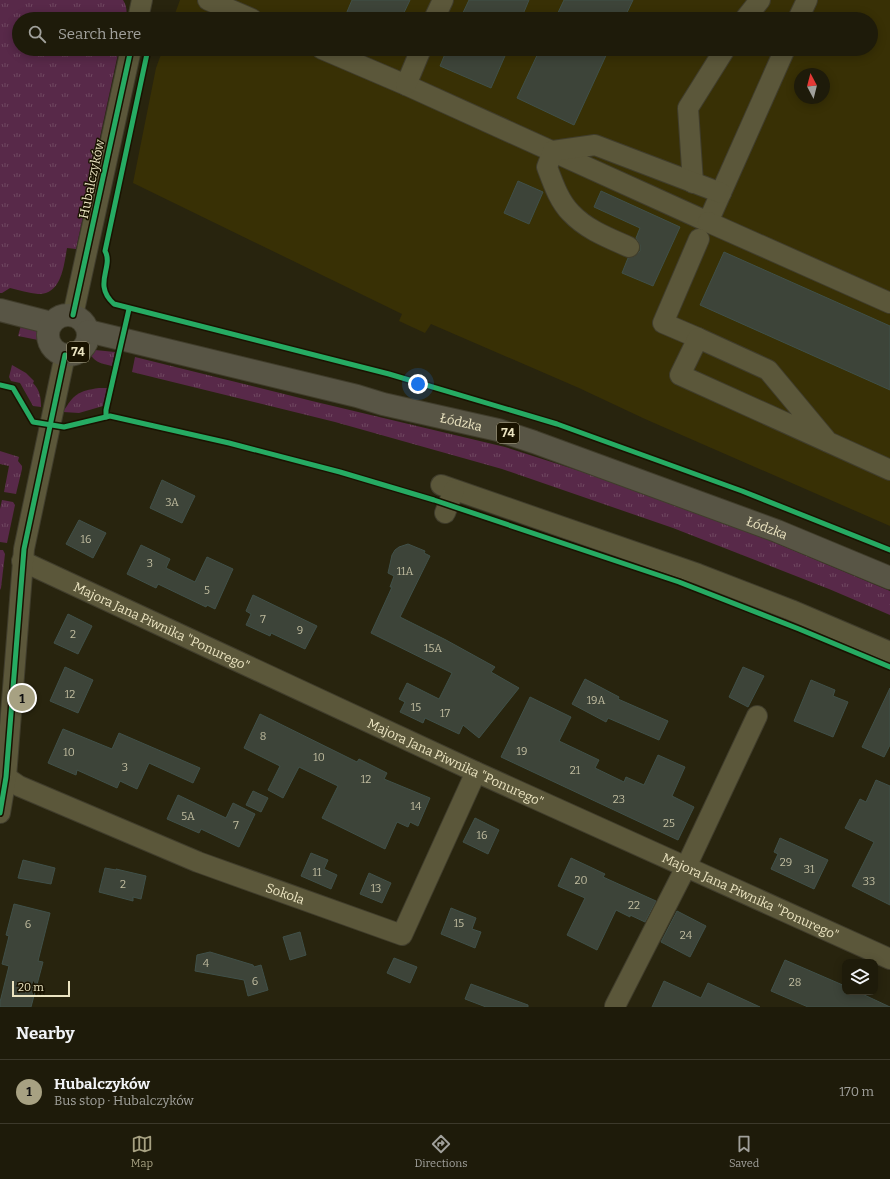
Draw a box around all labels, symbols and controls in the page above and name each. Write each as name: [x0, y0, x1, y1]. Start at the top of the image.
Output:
search box: [12, 12, 878, 56]
icon: search: [26, 23, 48, 45]
text: Search here: [58, 25, 141, 43]
north arrow: [794, 68, 830, 104]
street label: Hubalczyków: [76, 137, 107, 220]
road number: 74: [67, 342, 89, 362]
your location: [408, 374, 428, 394]
street label: Łódzka: [438, 410, 483, 434]
road number: 74: [497, 423, 519, 443]
house number: 3A: [165, 496, 179, 509]
street label: Łódzka: [744, 513, 790, 543]
house number: 16: [81, 533, 91, 546]
house number: 3: [147, 557, 153, 570]
house number: 11A: [397, 565, 414, 578]
street label: Majora Jana Piwnika "Ponurego": [71, 579, 252, 674]
house number: 5: [204, 584, 210, 597]
house number: 7: [260, 613, 266, 626]
house number: 9: [297, 624, 303, 637]
house number: 2: [70, 628, 76, 641]
house number: 15A: [424, 642, 442, 655]
pin: 1: [9, 683, 35, 713]
house number: 12: [65, 688, 75, 701]
house number: 19A: [587, 694, 606, 707]
house number: 15: [411, 701, 421, 714]
house number: 17: [440, 707, 450, 720]
street label: Majora Jana Piwnika "Ponurego": [365, 716, 546, 810]
house number: 8: [260, 730, 266, 743]
house number: 19: [517, 745, 527, 758]
house number: 10: [63, 746, 75, 759]
house number: 10: [313, 751, 325, 764]
house number: 3: [122, 761, 128, 774]
house number: 21: [570, 764, 581, 777]
house number: 12: [361, 773, 371, 786]
house number: 23: [613, 793, 625, 806]
house number: 14: [411, 800, 422, 813]
house number: 5A: [181, 810, 195, 823]
house number: 25: [663, 817, 675, 830]
house number: 7: [233, 819, 239, 832]
house number: 16: [477, 829, 487, 842]
street label: Majora Jana Piwnika "Ponurego": [660, 850, 841, 943]
house number: 29: [780, 856, 792, 869]
house number: 31: [804, 863, 815, 876]
house number: 11: [313, 866, 322, 879]
house number: 20: [574, 874, 588, 887]
house number: 33: [863, 875, 875, 888]
house number: 2: [120, 878, 126, 891]
street label: Sokola: [264, 880, 307, 908]
house number: 13: [371, 882, 381, 895]
house number: 22: [628, 899, 640, 912]
house number: 15: [454, 917, 464, 930]
house number: 6: [25, 918, 31, 931]
house number: 24: [680, 929, 693, 942]
house number: 4: [203, 957, 210, 970]
map controls: [842, 959, 878, 995]
button: layers: [842, 959, 878, 995]
house number: 6: [252, 975, 258, 988]
house number: 28: [789, 976, 801, 989]
scale bar: [12, 979, 70, 998]
text: 20 m: [18, 981, 44, 994]
text: Nearby: [16, 1023, 75, 1044]
text: Hubalczyków: [54, 1075, 150, 1093]
text: 1: [26, 1084, 32, 1099]
text: 170 m: [839, 1084, 874, 1099]
text: Bus stop · Hubalczyków: [54, 1093, 194, 1108]
tab: Map: [131, 1133, 153, 1170]
tab: Directions: [415, 1133, 467, 1170]
tab: Saved: [729, 1133, 759, 1170]

